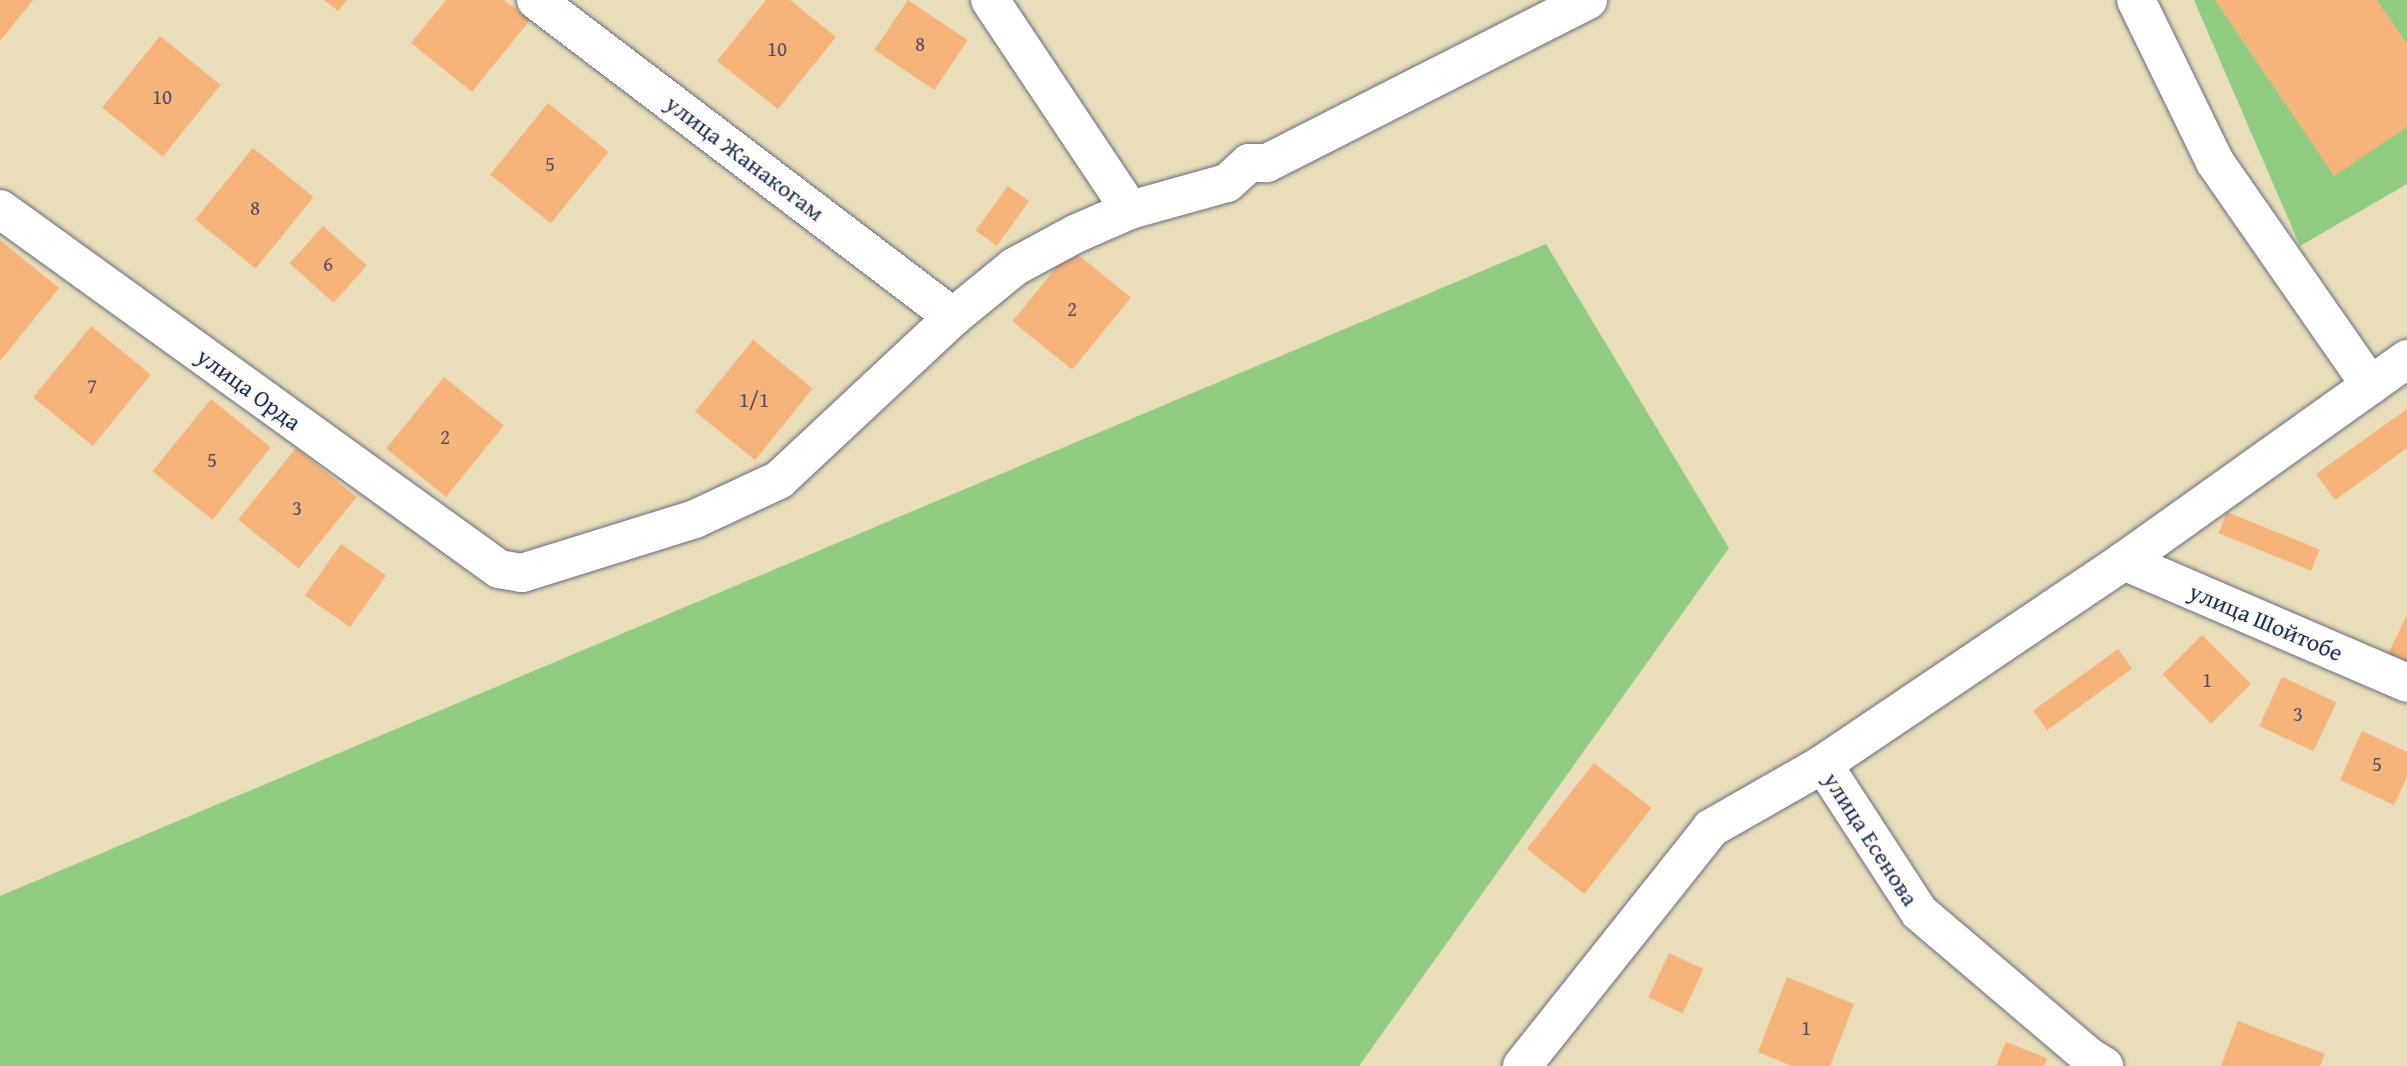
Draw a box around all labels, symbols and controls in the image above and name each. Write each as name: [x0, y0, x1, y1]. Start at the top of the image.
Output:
house number: 8: [915, 31, 925, 57]
house number: 10: [767, 36, 787, 62]
house number: 10: [152, 84, 172, 110]
street label: улица Жанакогам: [660, 89, 830, 227]
house number: 5: [545, 151, 555, 177]
house number: 8: [250, 195, 260, 221]
house number: 6: [323, 251, 333, 277]
house number: 2: [1067, 296, 1077, 322]
street label: улица Орда: [191, 341, 307, 437]
house number: 7: [87, 373, 97, 399]
house number: 1/1: [739, 387, 769, 413]
house number: 2: [440, 424, 450, 450]
house number: 5: [207, 447, 217, 473]
house number: 3: [292, 495, 302, 521]
street label: улица Шойтобе: [2185, 577, 2347, 667]
house number: 1: [2202, 667, 2212, 693]
house number: 3: [2293, 701, 2303, 727]
house number: 5: [2372, 751, 2382, 777]
street label: улица Есенова: [1817, 767, 1925, 911]
house number: 1: [1801, 1015, 1811, 1041]

